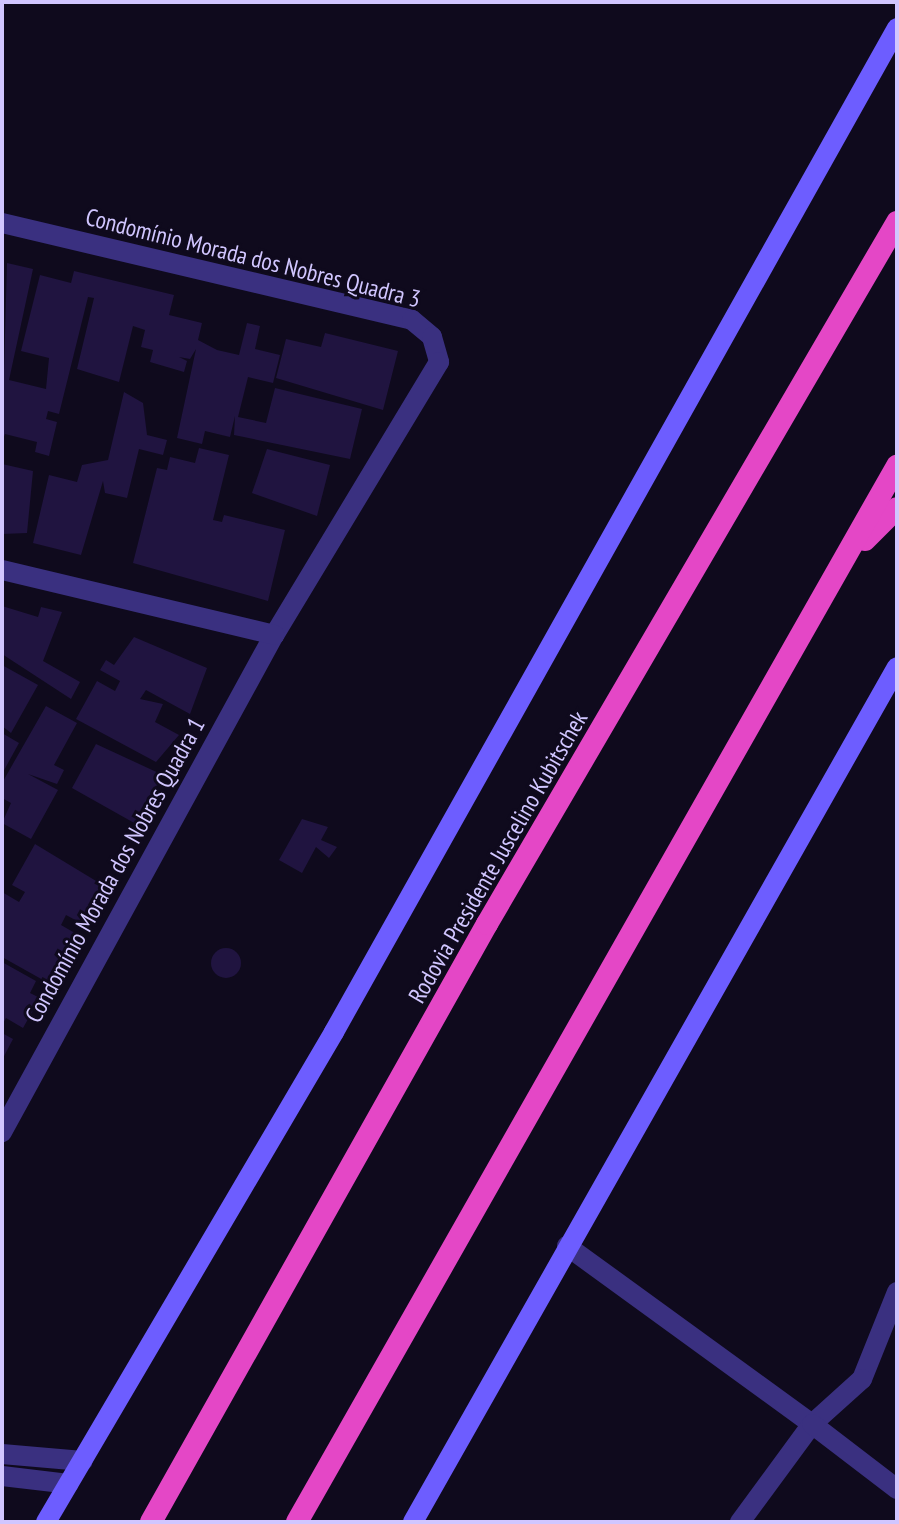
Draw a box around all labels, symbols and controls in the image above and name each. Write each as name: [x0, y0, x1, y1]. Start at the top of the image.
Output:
street label: Condomínio Morada dos Nobres Quadra 3: [83, 202, 423, 314]
street label: Rodovia Presidente Juscelino Kubitschek: [402, 706, 594, 1008]
street label: Condomínio Morada dos Nobres Quadra 1: [19, 713, 211, 1027]

